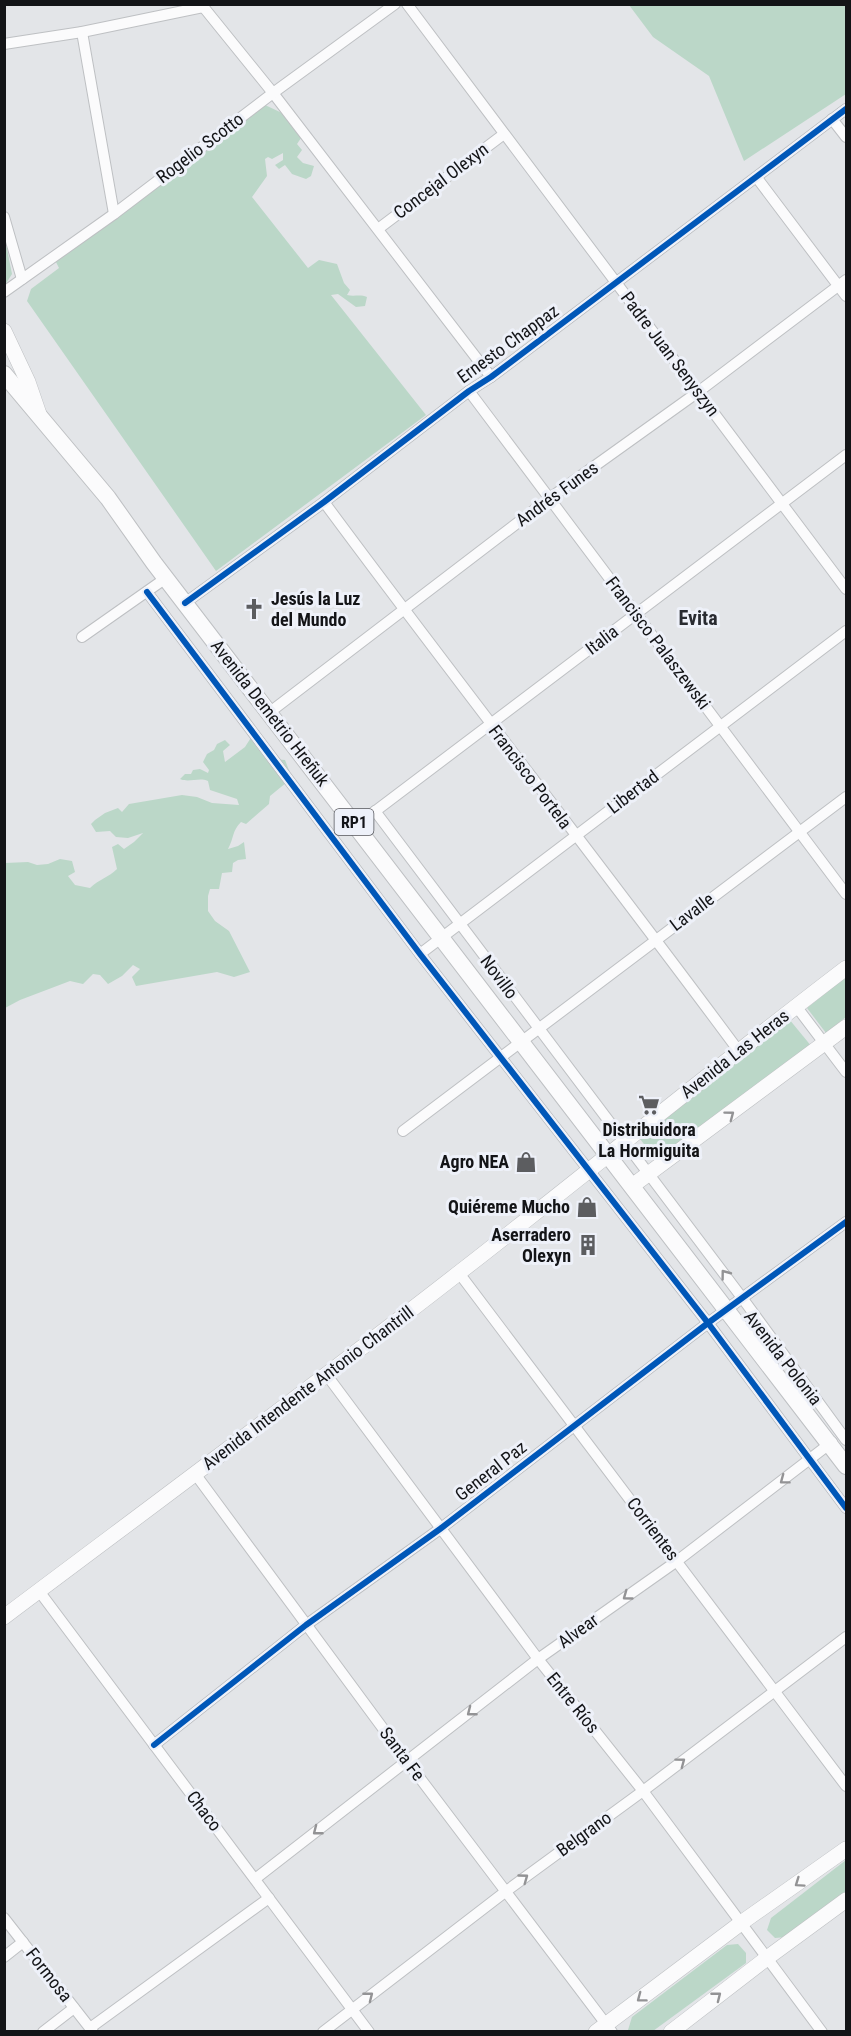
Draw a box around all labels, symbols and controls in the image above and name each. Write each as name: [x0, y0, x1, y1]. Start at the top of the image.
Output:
street label: Rogelio Scotto: [152, 108, 247, 187]
street label: Concejal Olexyn: [389, 138, 492, 223]
street label: Padre Juan Senyszyn: [617, 287, 724, 420]
street label: Ernesto Chappaz: [453, 300, 562, 387]
street label: Andrés Funes: [511, 457, 602, 530]
street label: Francisco Palaszewski: [602, 572, 715, 713]
place label: Jesús la Luz del Mundo: [271, 588, 360, 630]
church icon: Jesús la Luz del Mundo: [242, 597, 266, 621]
district label: Evita: [678, 606, 718, 630]
street label: Italia: [581, 621, 622, 659]
street label: Avenida Demetrio Hreñuk: [207, 635, 334, 790]
street label: Francisco Portela: [485, 721, 576, 833]
street label: Libertad: [603, 766, 663, 818]
road number: RP1: [334, 809, 374, 835]
street label: Lavalle: [665, 888, 718, 935]
street label: Novillo: [476, 951, 523, 1003]
street label: Avenida Las Heras: [676, 1005, 793, 1102]
supermarket icon: Distribuidora La Hormiguita: [637, 1093, 661, 1117]
one-way arrow: [723, 1111, 734, 1122]
place label: Distribuidora La Hormiguita: [598, 1119, 700, 1161]
shop icon: Agro NEA: [514, 1150, 538, 1174]
place label: Agro NEA: [440, 1151, 509, 1172]
shop icon: Quiéreme Mucho: [575, 1195, 599, 1219]
place label: Quiéreme Mucho: [448, 1196, 570, 1217]
place label: Aserradero Olexyn: [491, 1224, 571, 1266]
building icon: Aserradero Olexyn: [576, 1233, 600, 1257]
one-way arrow: [721, 1270, 732, 1281]
street label: Avenida Intendente Antonio Chantrill: [198, 1301, 417, 1474]
street label: Avenida Polonia: [740, 1306, 827, 1409]
street label: General Paz: [451, 1436, 531, 1505]
one-way arrow: [780, 1472, 791, 1483]
street label: Corrientes: [623, 1493, 684, 1564]
one-way arrow: [623, 1589, 634, 1600]
street label: Alvear: [553, 1609, 602, 1652]
street label: Entre Ríos: [543, 1668, 604, 1737]
one-way arrow: [466, 1704, 477, 1715]
street label: Santa Fe: [375, 1723, 429, 1785]
one-way arrow: [675, 1758, 686, 1769]
street label: Chaco: [183, 1786, 226, 1835]
street label: Belgrano: [552, 1807, 615, 1861]
one-way arrow: [312, 1824, 323, 1835]
one-way arrow: [518, 1874, 529, 1885]
one-way arrow: [794, 1876, 805, 1887]
street label: Formosa: [22, 1944, 77, 2006]
one-way arrow: [637, 1990, 648, 2001]
one-way arrow: [711, 1992, 722, 2003]
one-way arrow: [363, 1993, 374, 2004]

